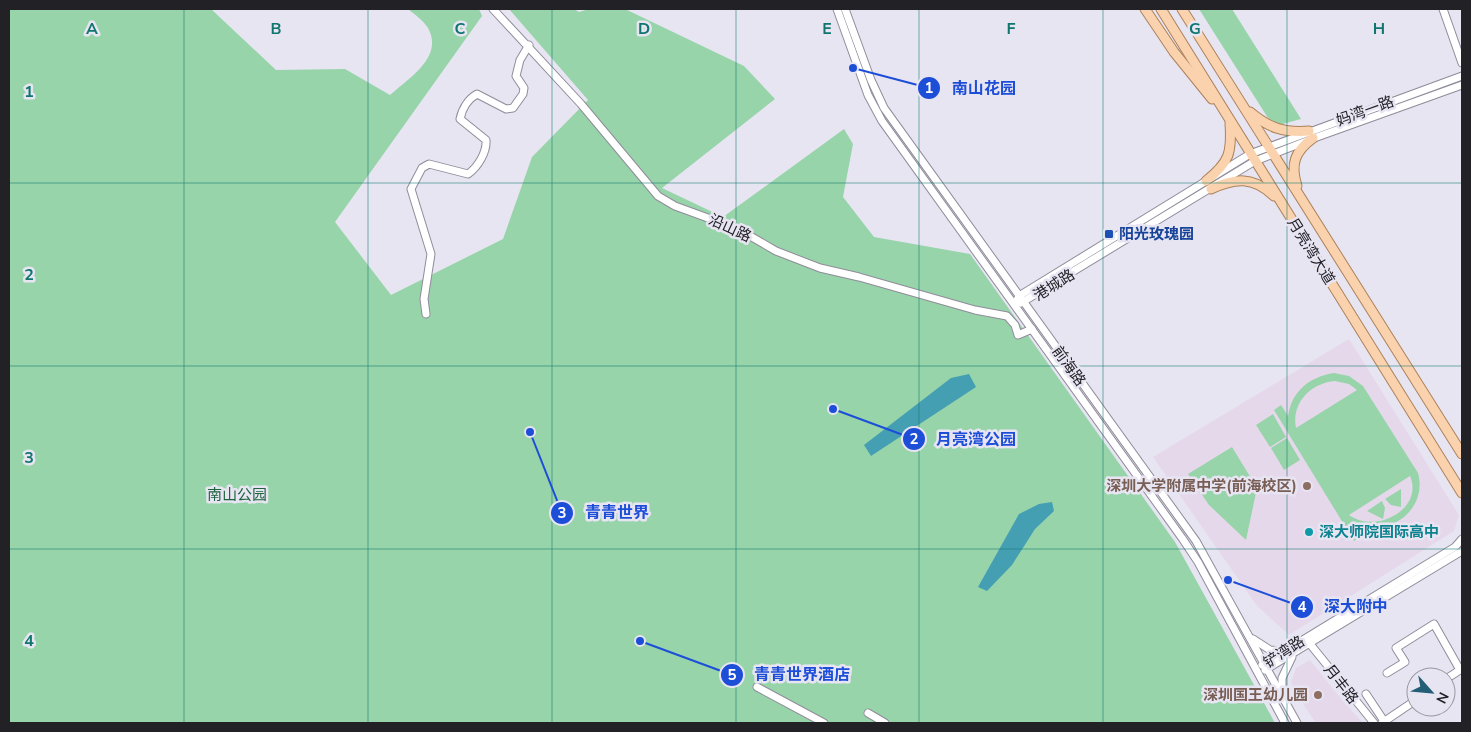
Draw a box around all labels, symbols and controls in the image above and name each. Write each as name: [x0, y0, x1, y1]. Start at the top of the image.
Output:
text: A: [86, 18, 98, 40]
text: B: [270, 18, 282, 40]
text: C: [455, 18, 466, 40]
text: D: [638, 18, 650, 40]
text: E: [822, 18, 832, 40]
text: F: [1007, 18, 1016, 40]
text: G: [1189, 18, 1201, 40]
text: H: [1373, 18, 1385, 40]
callout: 南山花园: [917, 73, 1026, 104]
text: 1: [924, 78, 934, 98]
text: 南山花园: [952, 78, 1016, 100]
text: 1: [24, 81, 34, 103]
street label: 妈湾一路: [1333, 91, 1397, 131]
street label: 沿山路: [705, 209, 755, 247]
street label: 月亮湾大道: [1283, 214, 1339, 288]
place label: 阳光玫瑰园: [1119, 224, 1194, 244]
marker: 阳光玫瑰园: [1103, 228, 1115, 240]
text: 2: [24, 264, 34, 286]
street label: 港城路: [1030, 265, 1078, 305]
street label: 前海路: [1048, 342, 1090, 390]
callout: 月亮湾公园: [901, 424, 1026, 455]
text: 2: [909, 429, 919, 449]
text: 月亮湾公园: [936, 429, 1016, 451]
text: 3: [24, 447, 34, 469]
place label: 深圳大学附属中学(前海校区): [1106, 476, 1297, 496]
marker: 深圳大学附属中学(前海校区): [1301, 480, 1313, 492]
park label: 南山公园: [207, 485, 267, 505]
callout: 青青世界: [550, 497, 659, 528]
text: 青青世界: [585, 502, 649, 524]
text: 3: [557, 503, 567, 523]
place label: 深大师院国际高中: [1319, 522, 1439, 542]
marker: 深大师院国际高中: [1303, 526, 1315, 538]
callout: 深大附中: [1289, 591, 1398, 622]
text: 深大附中: [1324, 596, 1388, 618]
text: 4: [1297, 597, 1307, 617]
text: 4: [24, 630, 34, 652]
street label: 铲湾路: [1260, 631, 1308, 673]
callout: 青青世界酒店: [719, 659, 860, 690]
street label: 月丰路: [1319, 660, 1363, 708]
text: 青青世界酒店: [754, 664, 850, 686]
text: 5: [727, 665, 737, 685]
north arrow: [1406, 667, 1456, 717]
place label: 深圳国王幼儿园: [1203, 685, 1308, 705]
marker: 深圳国王幼儿园: [1312, 689, 1324, 701]
text: N: [1431, 689, 1453, 707]

